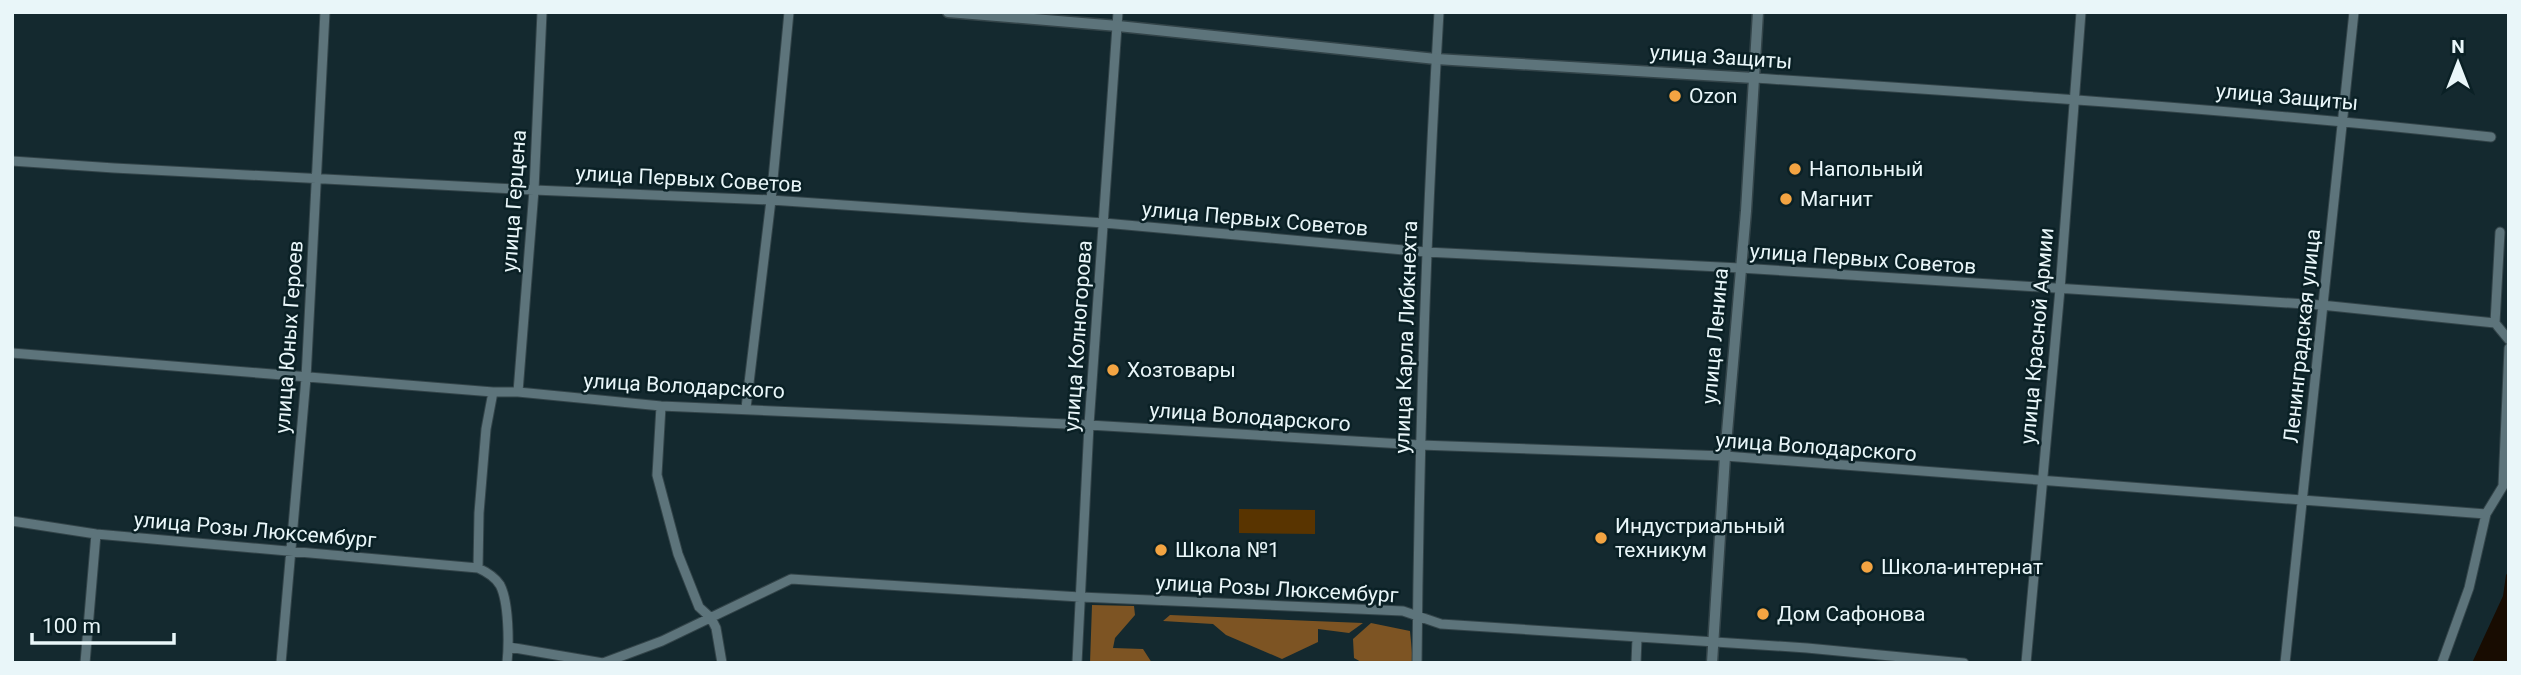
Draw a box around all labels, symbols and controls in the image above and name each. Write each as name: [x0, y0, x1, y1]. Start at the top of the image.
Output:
north arrow: [2423, 28, 2493, 98]
text: N: [2451, 35, 2465, 58]
street label: улица Защиты: [1649, 40, 1793, 74]
street label: улица Защиты: [2215, 79, 2359, 115]
place label: Ozon: [1689, 84, 1737, 108]
marker: Ozon: [1667, 88, 1683, 104]
street label: улица Герцена: [497, 129, 531, 273]
place label: Напольный: [1809, 157, 1923, 181]
street label: улица Первых Советов: [575, 161, 803, 197]
marker: Напольный: [1787, 161, 1803, 177]
place label: Магнит: [1800, 187, 1873, 211]
marker: Магнит: [1778, 191, 1794, 207]
street label: улица Первых Советов: [1141, 197, 1369, 241]
street label: улица Карла Либкнехта: [1390, 220, 1422, 454]
street label: улица Красной Армии: [2016, 227, 2058, 445]
street label: Ленинградская улица: [2279, 228, 2325, 444]
street label: улица Колногорова: [1059, 239, 1097, 433]
street label: улица Первых Советов: [1749, 239, 1977, 279]
street label: улица Юных Героев: [270, 240, 308, 434]
street label: улица Ленина: [1697, 267, 1733, 405]
place label: Хозтовары: [1127, 358, 1236, 382]
marker: Хозтовары: [1105, 362, 1121, 378]
street label: улица Володарского: [583, 369, 785, 403]
street label: улица Володарского: [1149, 398, 1351, 436]
street label: улица Володарского: [1715, 428, 1917, 466]
street label: улица Розы Люксембург: [133, 507, 377, 553]
place label: Индустриальный техникум: [1615, 514, 1785, 562]
marker: Индустриальный техникум: [1593, 530, 1609, 546]
place label: Школа №1: [1175, 538, 1280, 562]
marker: Школа №1: [1153, 542, 1169, 558]
place label: Школа-интернат: [1881, 555, 2043, 579]
marker: Школа-интернат: [1859, 559, 1875, 575]
street label: улица Розы Люксембург: [1155, 571, 1399, 607]
scale bar: [32, 602, 173, 646]
place label: Дом Сафонова: [1777, 602, 1925, 626]
marker: Дом Сафонова: [1755, 606, 1771, 622]
text: 100 m: [42, 614, 101, 638]

